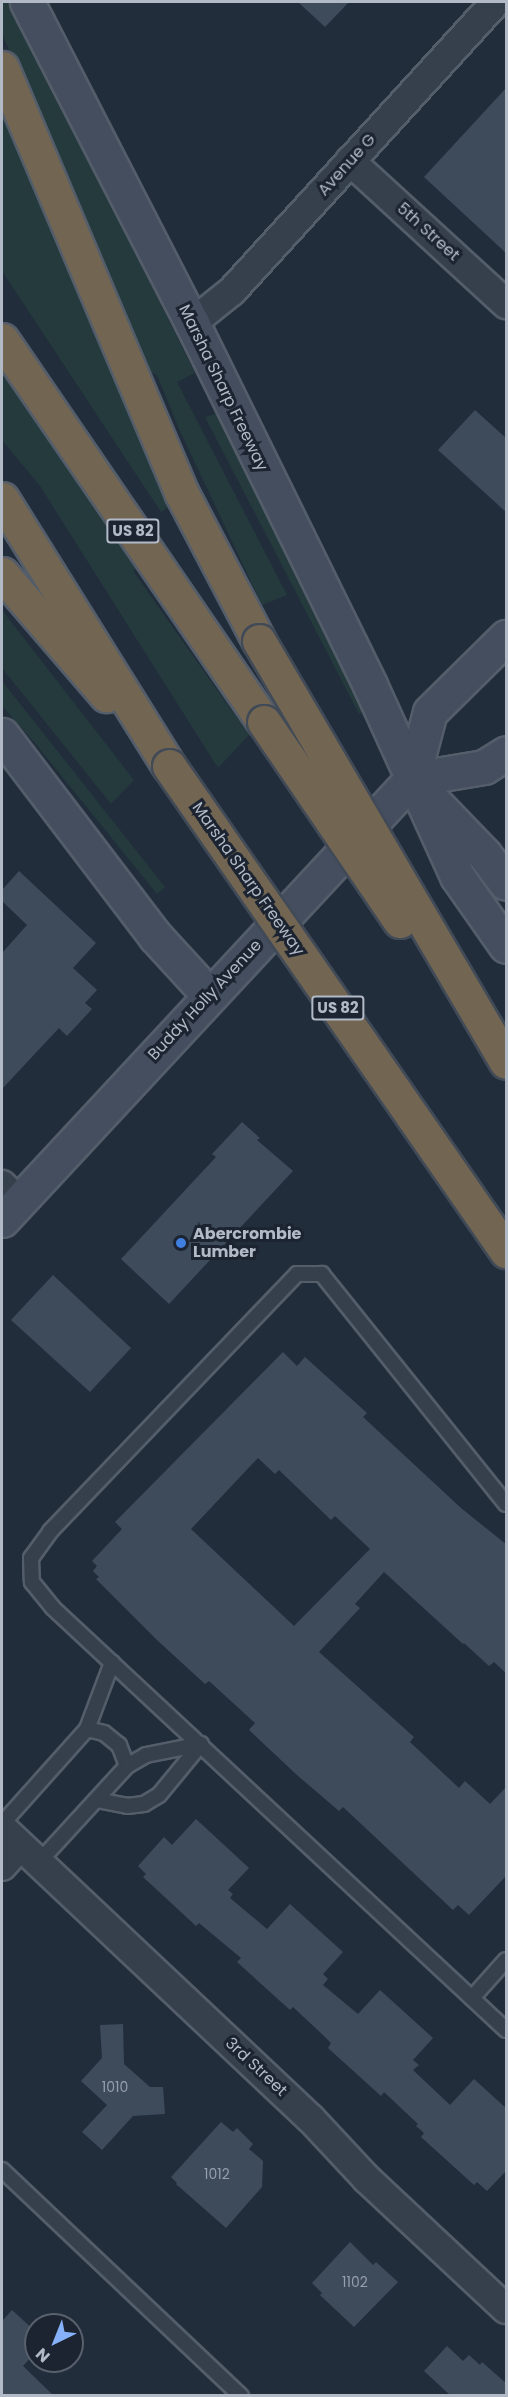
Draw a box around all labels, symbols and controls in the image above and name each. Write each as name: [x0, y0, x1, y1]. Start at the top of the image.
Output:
street label: Avenue G: [314, 130, 380, 200]
street label: 5th Street: [393, 199, 463, 265]
street label: Marsha Sharp Freeway: [174, 302, 272, 474]
road number: US 82: [106, 519, 160, 543]
street label: Marsha Sharp Freeway: [188, 799, 308, 959]
street label: Buddy Holly Avenue: [144, 936, 266, 1064]
road number: US 82: [311, 996, 365, 1020]
place label: Abercrombie Lumber: [193, 1224, 301, 1262]
marker: Abercrombie Lumber: [174, 1236, 188, 1250]
street label: 3rd Street: [221, 2034, 291, 2100]
house number: 1010: [102, 2079, 128, 2095]
house number: 1012: [204, 2166, 230, 2182]
house number: 1102: [342, 2274, 368, 2290]
north arrow: [24, 2313, 84, 2373]
text: N: [31, 2343, 55, 2368]

